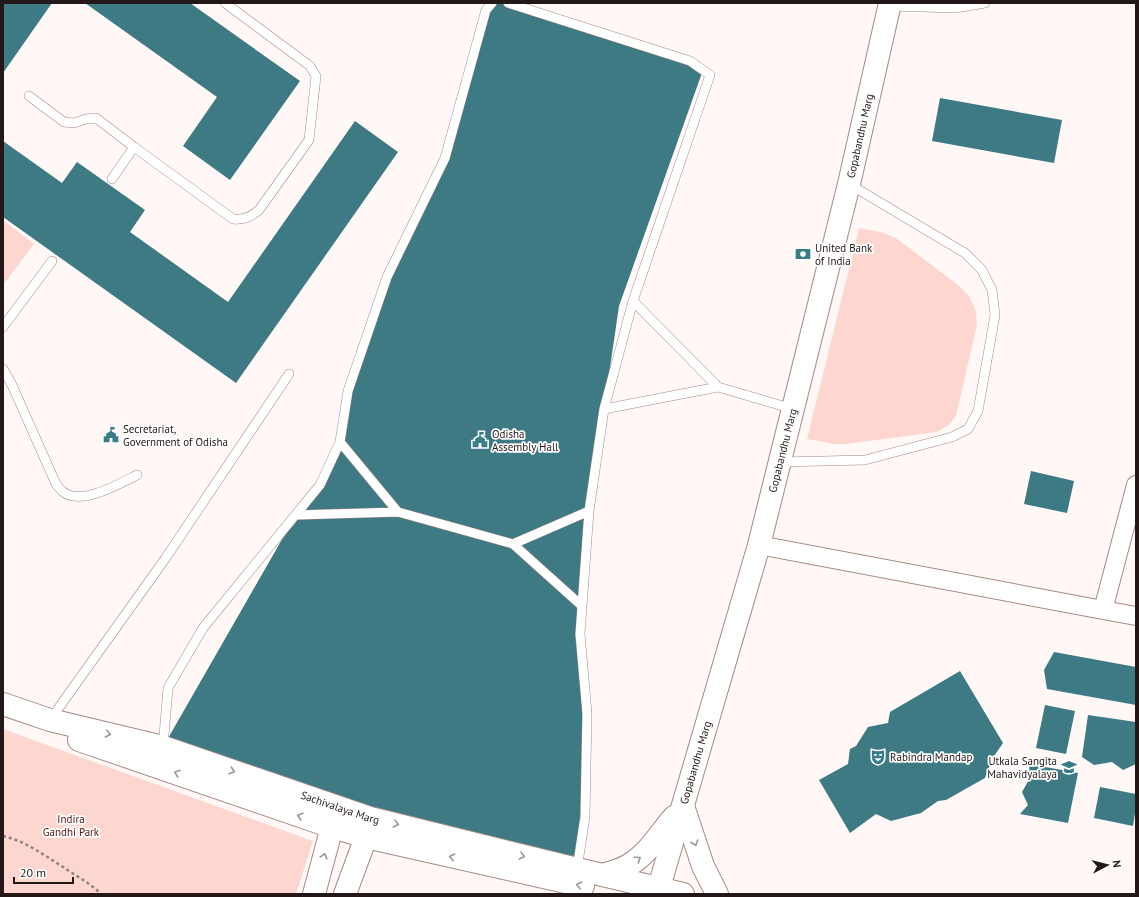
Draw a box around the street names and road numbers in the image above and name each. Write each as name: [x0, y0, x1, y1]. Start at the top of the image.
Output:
street label: Gopabandhu Marg: [844, 92, 876, 179]
street label: Gopabandhu Marg: [765, 407, 800, 494]
street label: Gopabandhu Marg: [677, 719, 714, 806]
street label: Sachivalaya Marg: [299, 788, 381, 827]

